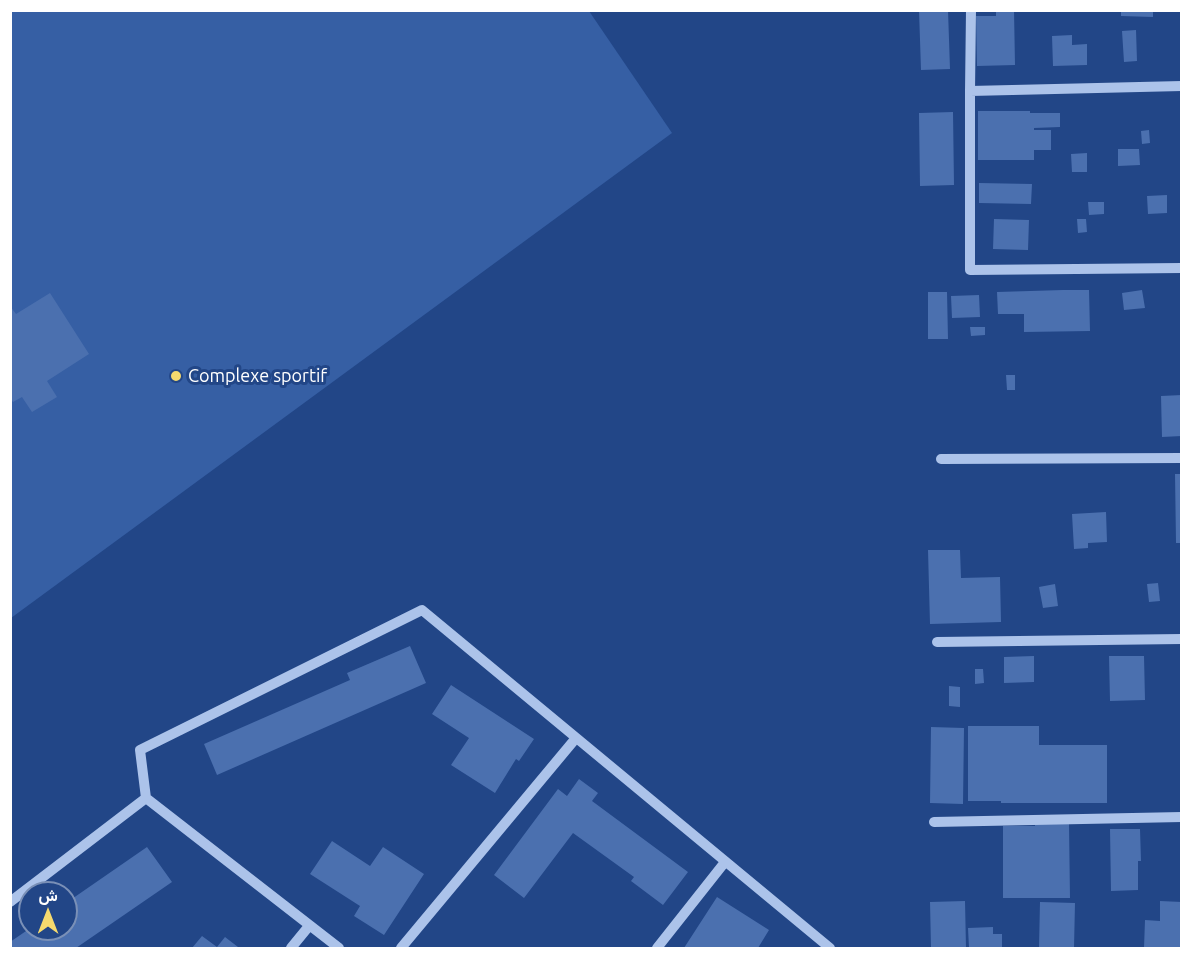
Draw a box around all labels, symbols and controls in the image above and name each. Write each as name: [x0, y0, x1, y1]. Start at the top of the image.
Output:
place label: Complexe sportif: [188, 365, 327, 387]
marker: Complexe sportif: [169, 369, 183, 383]
north arrow: [18, 881, 78, 941]
text: ش: [38, 886, 58, 904]

